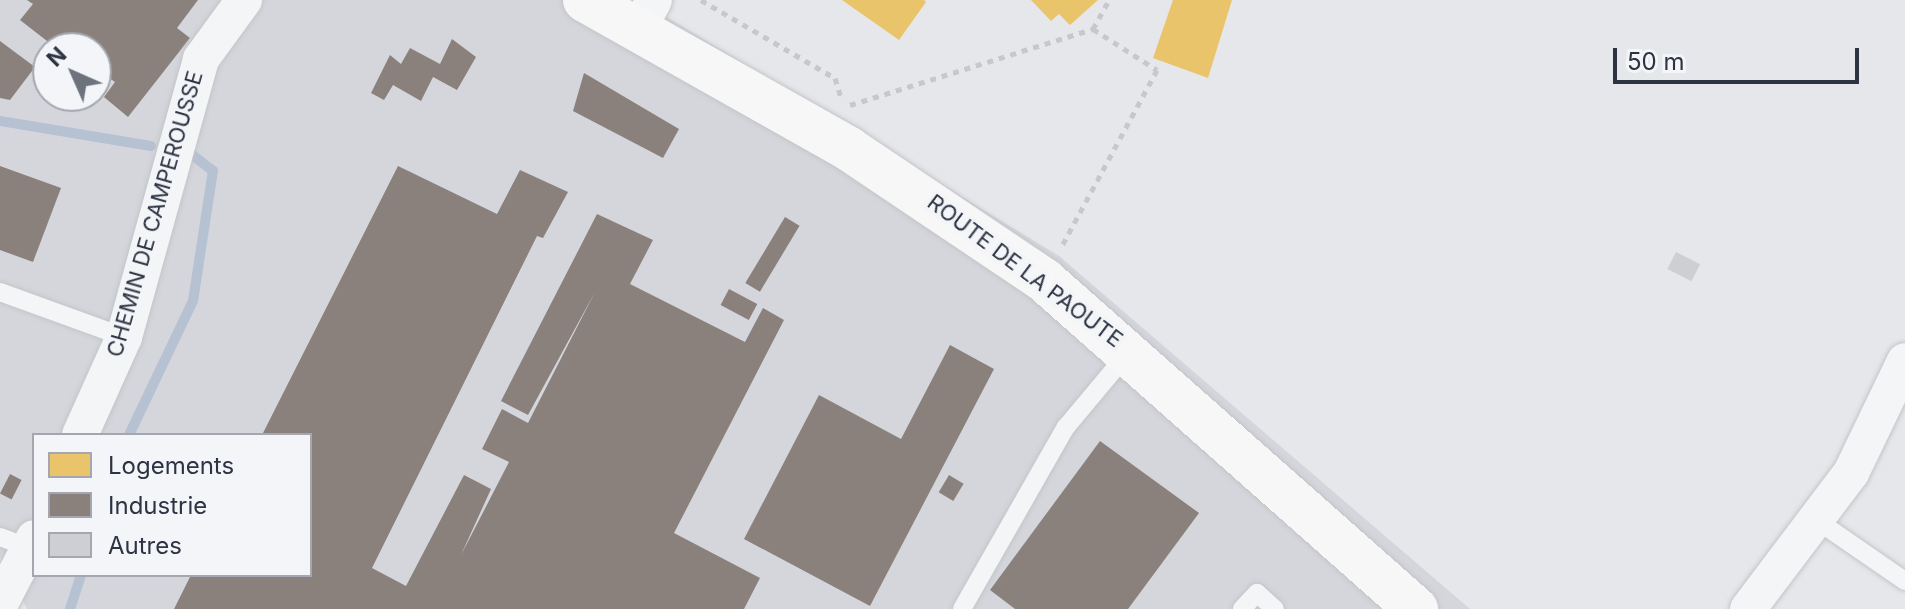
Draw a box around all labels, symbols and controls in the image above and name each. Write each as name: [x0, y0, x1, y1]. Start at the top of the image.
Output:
north arrow: [32, 32, 112, 112]
scale bar: [1617, 32, 1863, 82]
text: N: [41, 41, 72, 72]
text: 50 m: [1627, 47, 1685, 76]
street label: CHEMIN DE CAMPEROUSSE: [101, 68, 209, 360]
street label: ROUTE DE LA PAOUTE: [922, 189, 1128, 353]
legend: [32, 433, 312, 577]
text: Logements: [108, 451, 234, 480]
text: Industrie: [108, 491, 207, 520]
text: Autres: [108, 531, 182, 560]

